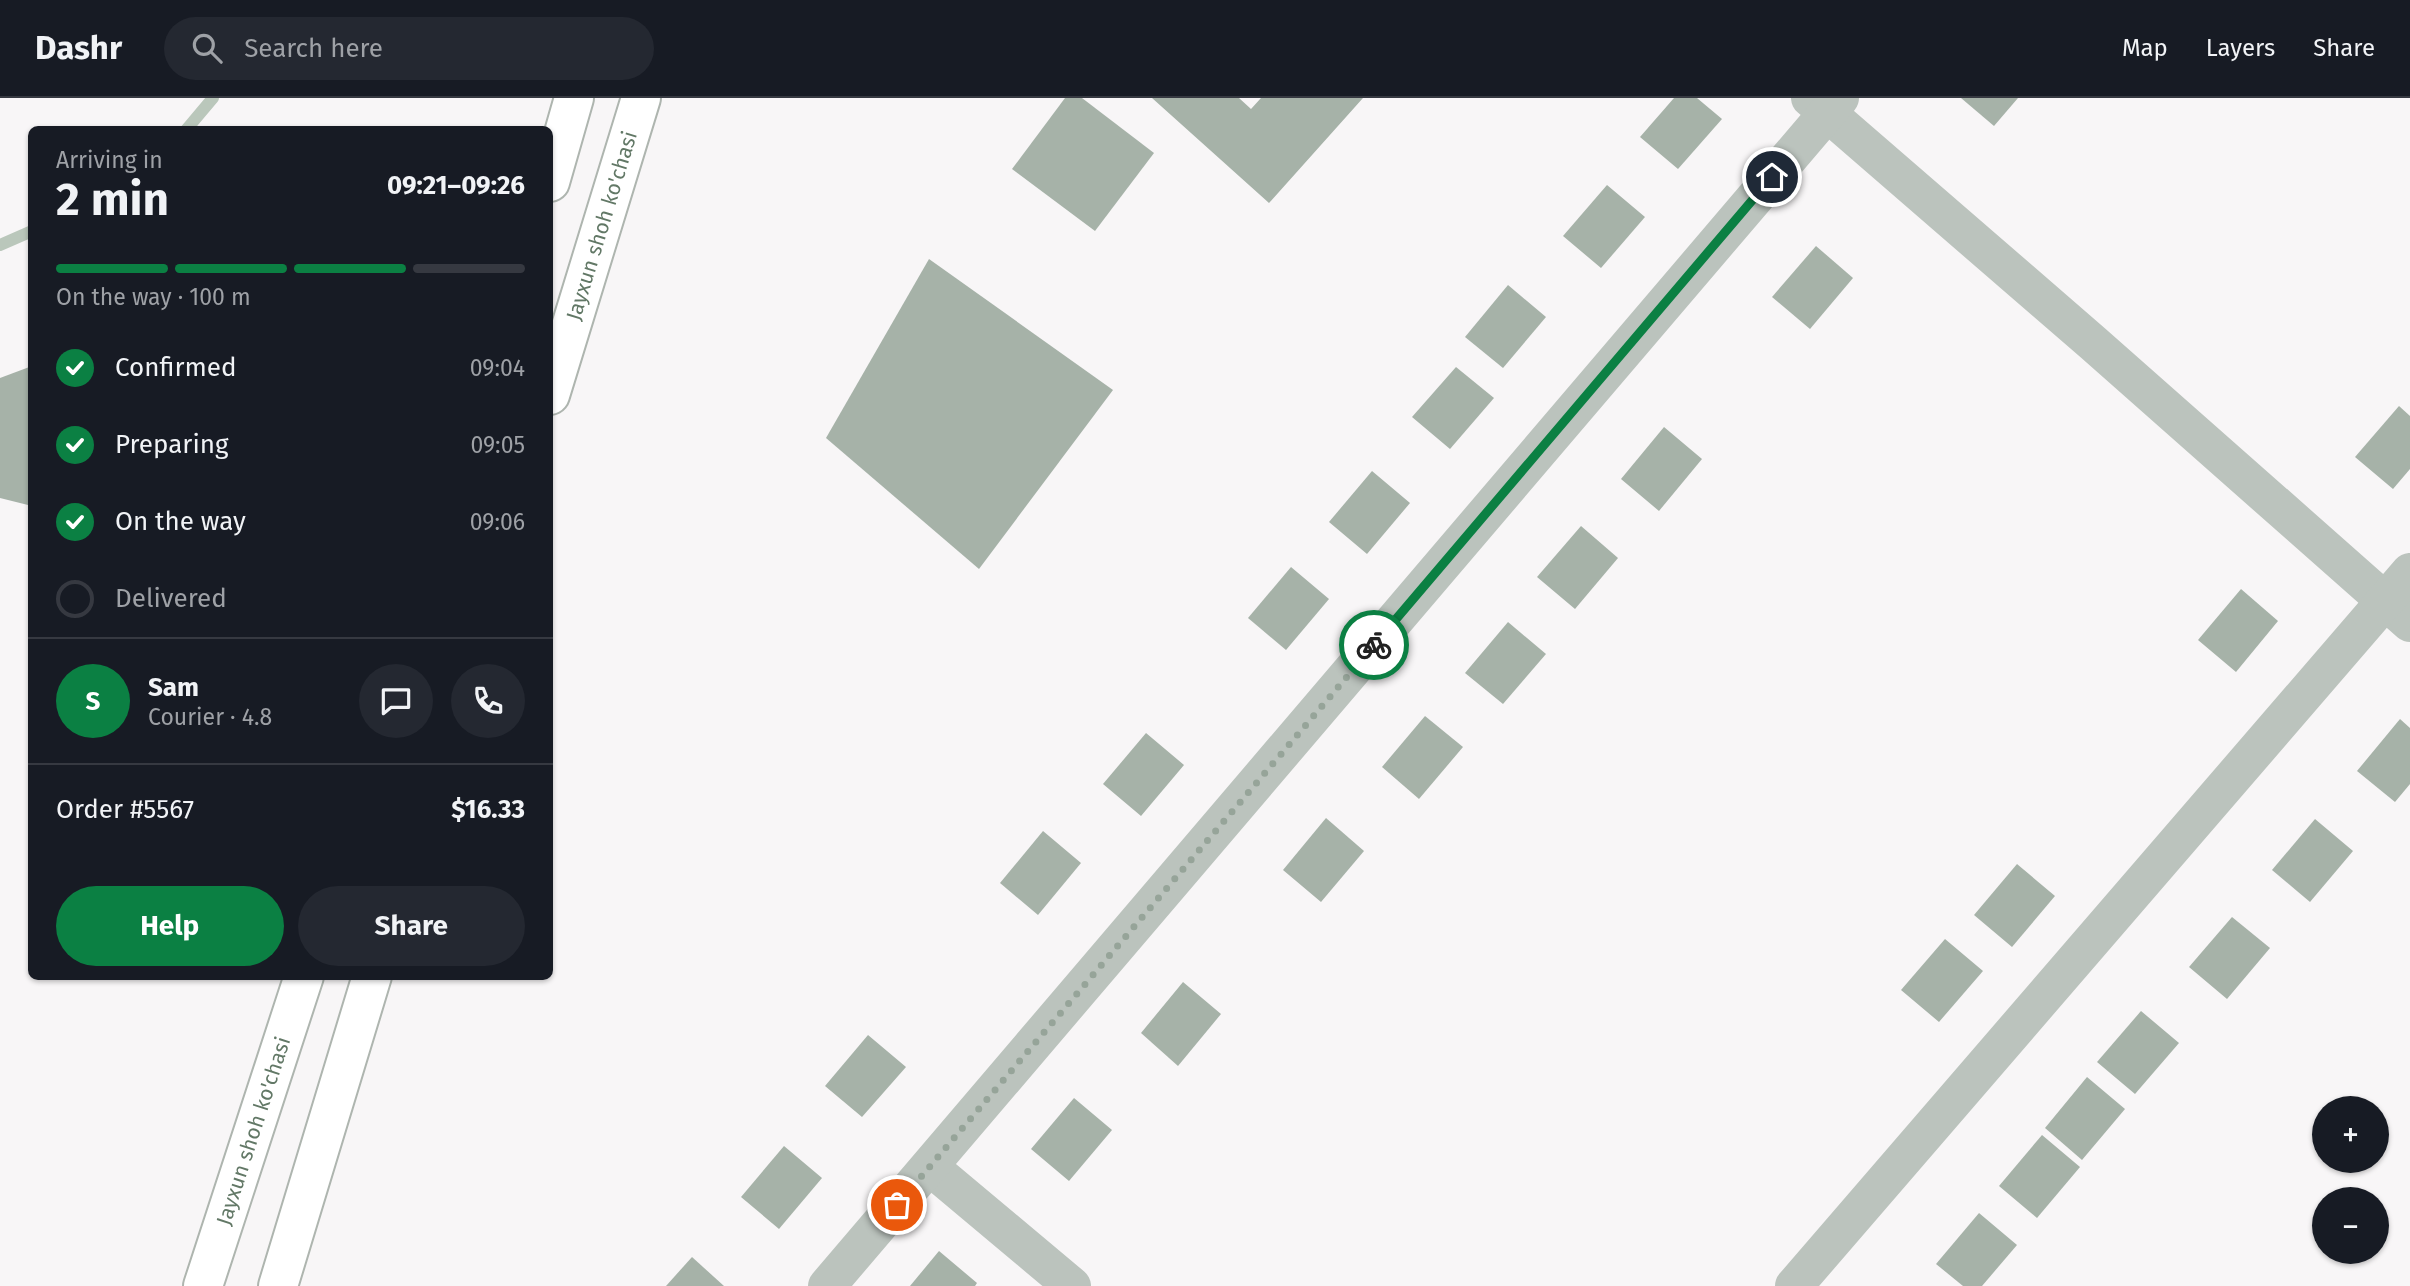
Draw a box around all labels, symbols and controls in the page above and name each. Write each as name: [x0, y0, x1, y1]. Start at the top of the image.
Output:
search box: [164, 17, 654, 80]
text: Dashr: [35, 28, 122, 68]
icon: search: [188, 29, 226, 67]
text: Search here: [244, 33, 383, 64]
text: Map: [2122, 34, 2168, 62]
text: Layers: [2206, 34, 2275, 62]
text: Share: [2313, 34, 2375, 62]
street label: Jayxun shoh ko'chasi: [561, 128, 643, 324]
text: Arriving in: [56, 146, 163, 174]
pin: [1742, 147, 1802, 207]
icon: home: [1753, 158, 1791, 196]
text: 09:21–09:26: [387, 170, 525, 201]
text: 2 min: [56, 172, 169, 227]
text: On the way · 100 m: [56, 283, 251, 311]
icon: check: [56, 349, 94, 387]
text: Confirmed: [115, 352, 236, 383]
text: 09:04: [470, 354, 525, 382]
icon: check: [56, 426, 94, 464]
text: Preparing: [115, 429, 228, 460]
text: 09:05: [470, 431, 525, 459]
icon: check: [56, 503, 94, 541]
text: On the way: [115, 506, 246, 537]
text: 09:06: [470, 508, 525, 536]
text: Delivered: [115, 583, 227, 614]
courier: [1339, 610, 1409, 680]
icon: bike: [1355, 626, 1393, 664]
button: chat: [359, 664, 433, 738]
button: phone: [451, 664, 525, 738]
text: Sam: [148, 672, 199, 703]
text: S: [86, 686, 100, 717]
text: Courier · 4.8: [148, 703, 272, 731]
text: Order #5567: [56, 794, 194, 825]
text: $16.33: [451, 794, 525, 825]
button: Help: [56, 886, 284, 966]
button: Share: [298, 886, 525, 966]
street label: Jayxun shoh ko'chasi: [211, 1033, 296, 1229]
map controls: [2312, 1096, 2389, 1264]
button: +: [2312, 1096, 2389, 1173]
pin: [867, 1175, 927, 1235]
icon: bag: [878, 1186, 916, 1224]
button: −: [2312, 1187, 2389, 1264]

